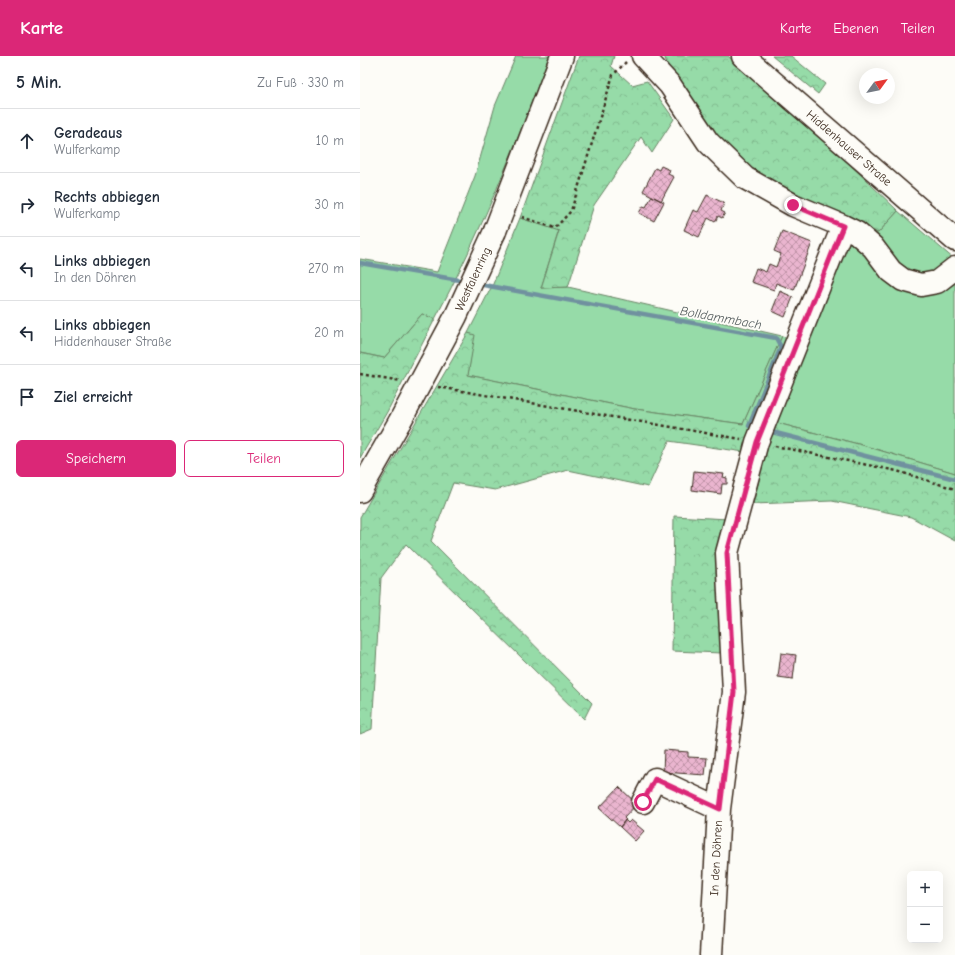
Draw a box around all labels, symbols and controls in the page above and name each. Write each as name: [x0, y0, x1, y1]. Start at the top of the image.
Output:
text: Karte: [20, 17, 63, 39]
text: Karte: [780, 20, 811, 37]
text: Ebenen: [833, 20, 879, 37]
text: Teilen: [901, 20, 935, 37]
north arrow: [859, 68, 895, 104]
text: 5 Min.: [16, 73, 61, 92]
text: Zu Fuß · 330 m: [257, 75, 344, 90]
street label: Hiddenhauser Straße: [804, 107, 894, 189]
text: Geradeaus: [54, 124, 122, 142]
icon: ahead: [16, 130, 38, 152]
text: 10 m: [316, 133, 344, 148]
text: Wulferkamp: [54, 142, 120, 157]
text: Rechts abbiegen: [54, 188, 160, 206]
icon: right: [16, 194, 38, 216]
route end: [784, 196, 802, 214]
text: 30 m: [314, 197, 344, 212]
text: Wulferkamp: [54, 206, 120, 221]
street label: Westfalenring: [452, 245, 494, 313]
text: Links abbiegen: [54, 252, 151, 270]
icon: left: [16, 258, 38, 280]
text: 270 m: [308, 261, 344, 276]
text: In den Döhren: [54, 270, 136, 285]
water label: Bolldammbach: [679, 303, 763, 332]
text: Links abbiegen: [54, 316, 151, 334]
icon: left: [16, 322, 38, 344]
text: 20 m: [314, 325, 344, 340]
text: Hiddenhauser Straße: [54, 334, 171, 349]
icon: arrive: [16, 386, 38, 408]
text: Ziel erreicht: [54, 388, 132, 406]
button: Speichern: [16, 440, 176, 477]
button: Teilen: [184, 440, 344, 477]
route start: [634, 793, 652, 811]
street label: In den Döhren: [707, 820, 725, 896]
map controls: [907, 871, 943, 943]
button: +: [907, 871, 943, 907]
button: −: [907, 907, 943, 943]

